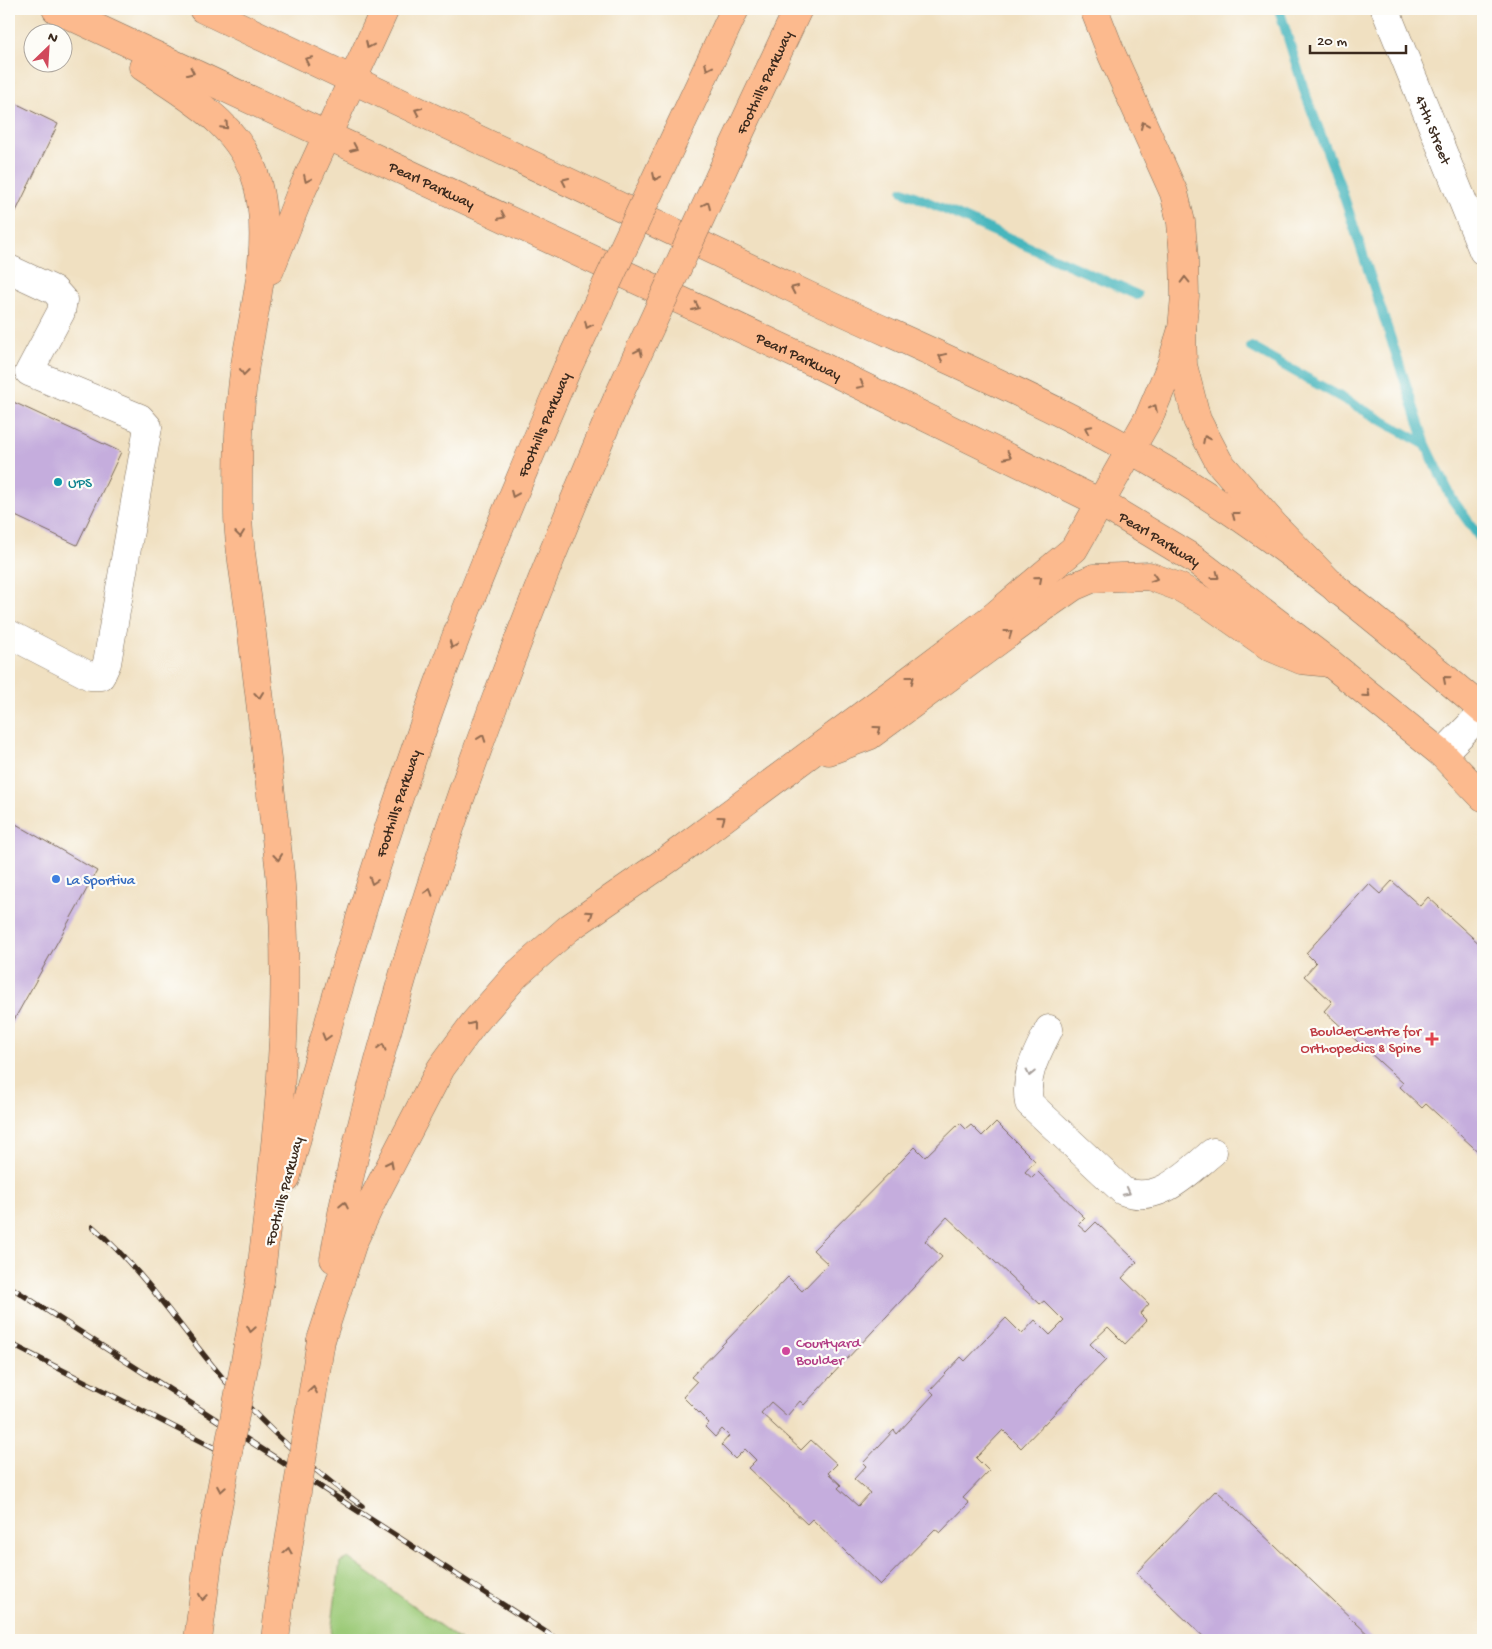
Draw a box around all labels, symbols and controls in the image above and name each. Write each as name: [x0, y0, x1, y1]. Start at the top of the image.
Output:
north arrow: [22, 22, 72, 72]
scale bar: [1310, 22, 1406, 54]
street label: Foothills Parkway: [733, 28, 798, 138]
text: N: [45, 29, 60, 48]
text: 20 m: [1317, 33, 1347, 51]
one-way arrow: [365, 39, 375, 48]
one-way arrow: [304, 55, 313, 66]
one-way arrow: [704, 62, 714, 71]
one-way arrow: [186, 65, 195, 76]
street label: 47th Street: [1410, 93, 1455, 169]
one-way arrow: [414, 107, 423, 118]
one-way arrow: [219, 120, 228, 129]
one-way arrow: [1140, 121, 1150, 130]
one-way arrow: [349, 141, 358, 151]
street label: Pearl Parkway: [385, 158, 478, 214]
one-way arrow: [652, 172, 663, 181]
one-way arrow: [303, 174, 313, 183]
one-way arrow: [561, 177, 570, 187]
one-way arrow: [700, 201, 711, 210]
one-way arrow: [497, 210, 506, 220]
one-way arrow: [1180, 276, 1190, 284]
one-way arrow: [790, 284, 799, 295]
one-way arrow: [691, 301, 700, 311]
one-way arrow: [583, 320, 594, 329]
street label: Pearl Parkway: [752, 329, 844, 386]
one-way arrow: [632, 348, 643, 357]
one-way arrow: [938, 353, 947, 364]
one-way arrow: [240, 368, 250, 376]
street label: Foothills Parkway: [514, 369, 576, 481]
one-way arrow: [856, 379, 865, 389]
one-way arrow: [1147, 404, 1158, 413]
one-way arrow: [1084, 424, 1093, 435]
one-way arrow: [1202, 435, 1212, 444]
one-way arrow: [1003, 450, 1012, 460]
place label: UPS: [68, 475, 92, 493]
marker: UPS: [52, 476, 64, 488]
one-way arrow: [509, 489, 520, 498]
street label: Pearl Parkway: [1114, 508, 1204, 572]
one-way arrow: [1231, 512, 1241, 521]
one-way arrow: [234, 530, 245, 538]
one-way arrow: [1210, 570, 1220, 579]
one-way arrow: [1150, 573, 1158, 583]
one-way arrow: [1033, 576, 1042, 585]
one-way arrow: [1003, 630, 1013, 639]
one-way arrow: [449, 640, 459, 649]
one-way arrow: [1443, 676, 1452, 685]
one-way arrow: [905, 677, 914, 685]
one-way arrow: [1362, 688, 1371, 697]
one-way arrow: [253, 692, 264, 700]
one-way arrow: [873, 726, 882, 735]
one-way arrow: [476, 734, 486, 743]
street label: Foothills Parkway: [373, 747, 426, 861]
one-way arrow: [716, 816, 726, 825]
one-way arrow: [272, 853, 283, 861]
place label: La Sportiva: [66, 872, 136, 890]
marker: La Sportiva: [50, 873, 62, 885]
one-way arrow: [368, 877, 378, 885]
one-way arrow: [423, 888, 433, 896]
one-way arrow: [584, 911, 594, 920]
one-way arrow: [467, 1022, 475, 1031]
place label: BoulderCentre for Orthopedics & Spine: [1300, 1023, 1423, 1058]
one-way arrow: [321, 1032, 331, 1040]
marker: BoulderCentre for Orthopedics & Spine: [1425, 1032, 1439, 1046]
one-way arrow: [377, 1044, 387, 1052]
one-way arrow: [1025, 1069, 1035, 1078]
street label: Foothills Parkway: [261, 1134, 308, 1249]
one-way arrow: [384, 1161, 394, 1170]
one-way arrow: [1121, 1186, 1130, 1196]
one-way arrow: [338, 1201, 349, 1210]
one-way arrow: [246, 1325, 256, 1333]
place label: Courtyard Boulder: [795, 1335, 861, 1370]
marker: Courtyard Boulder: [780, 1345, 792, 1357]
one-way arrow: [307, 1386, 318, 1394]
one-way arrow: [217, 1484, 227, 1493]
one-way arrow: [282, 1546, 292, 1555]
one-way arrow: [199, 1593, 209, 1601]

